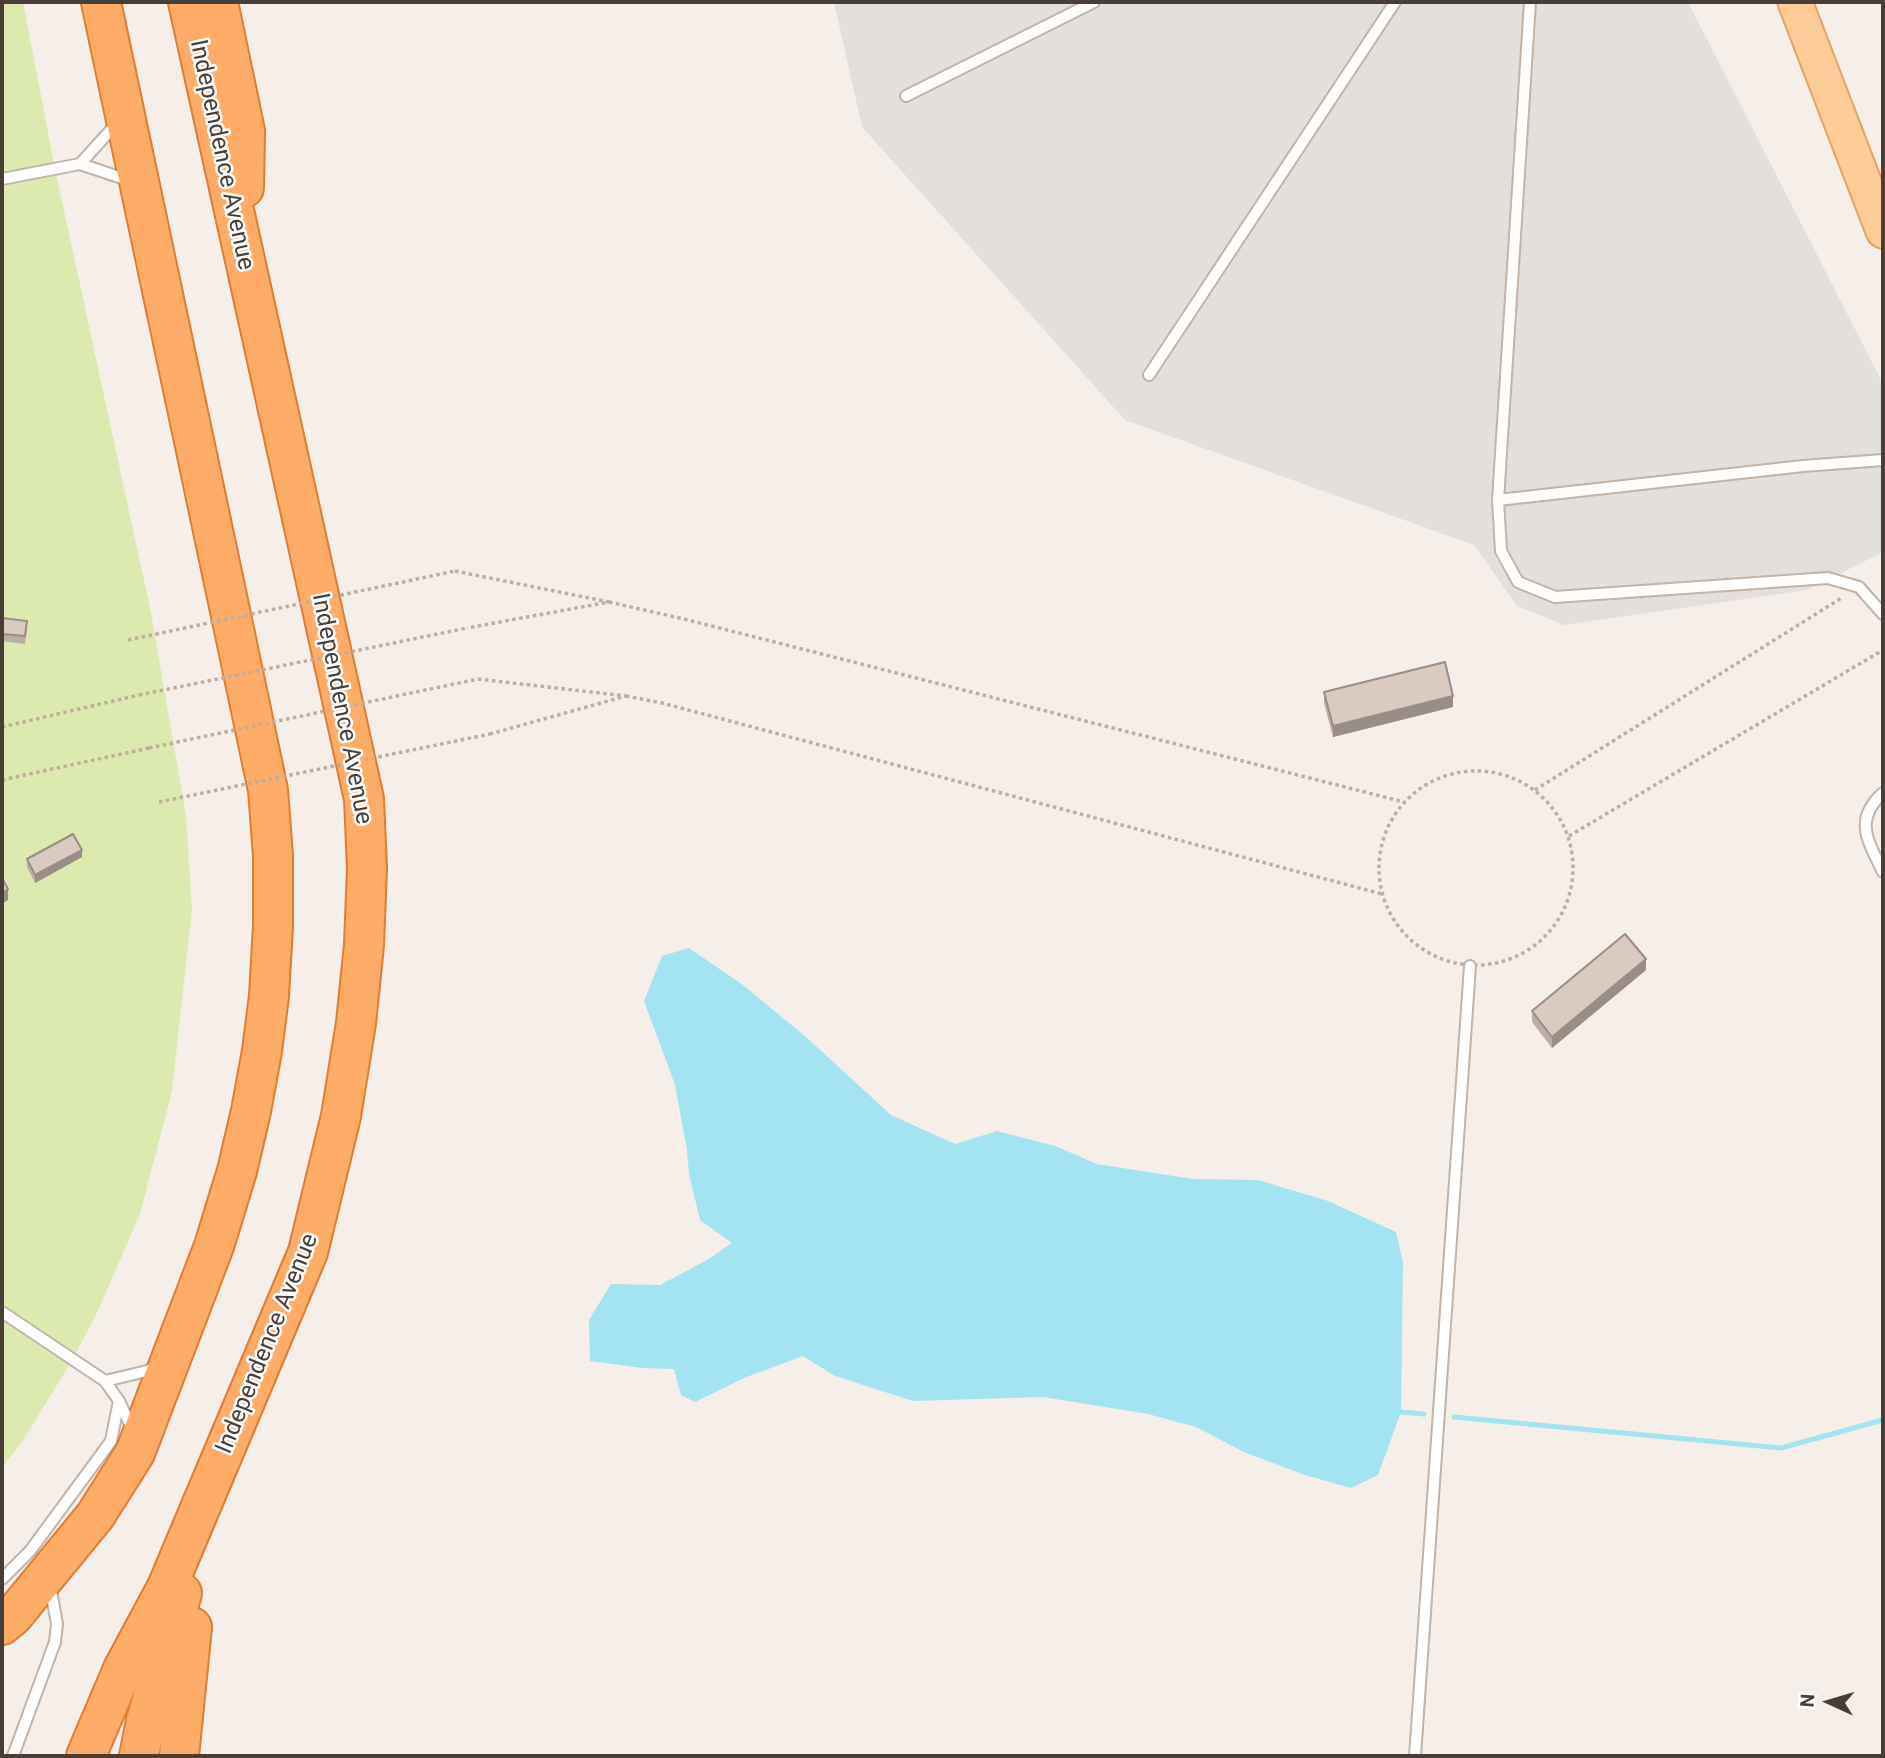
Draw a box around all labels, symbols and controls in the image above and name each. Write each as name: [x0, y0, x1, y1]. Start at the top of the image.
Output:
street label: Independence Avenue: [183, 37, 259, 273]
street label: Independence Avenue: [304, 591, 378, 827]
street label: Independence Avenue: [211, 1230, 325, 1458]
north arrow: [1794, 1667, 1864, 1737]
text: N: [1796, 1693, 1819, 1708]

